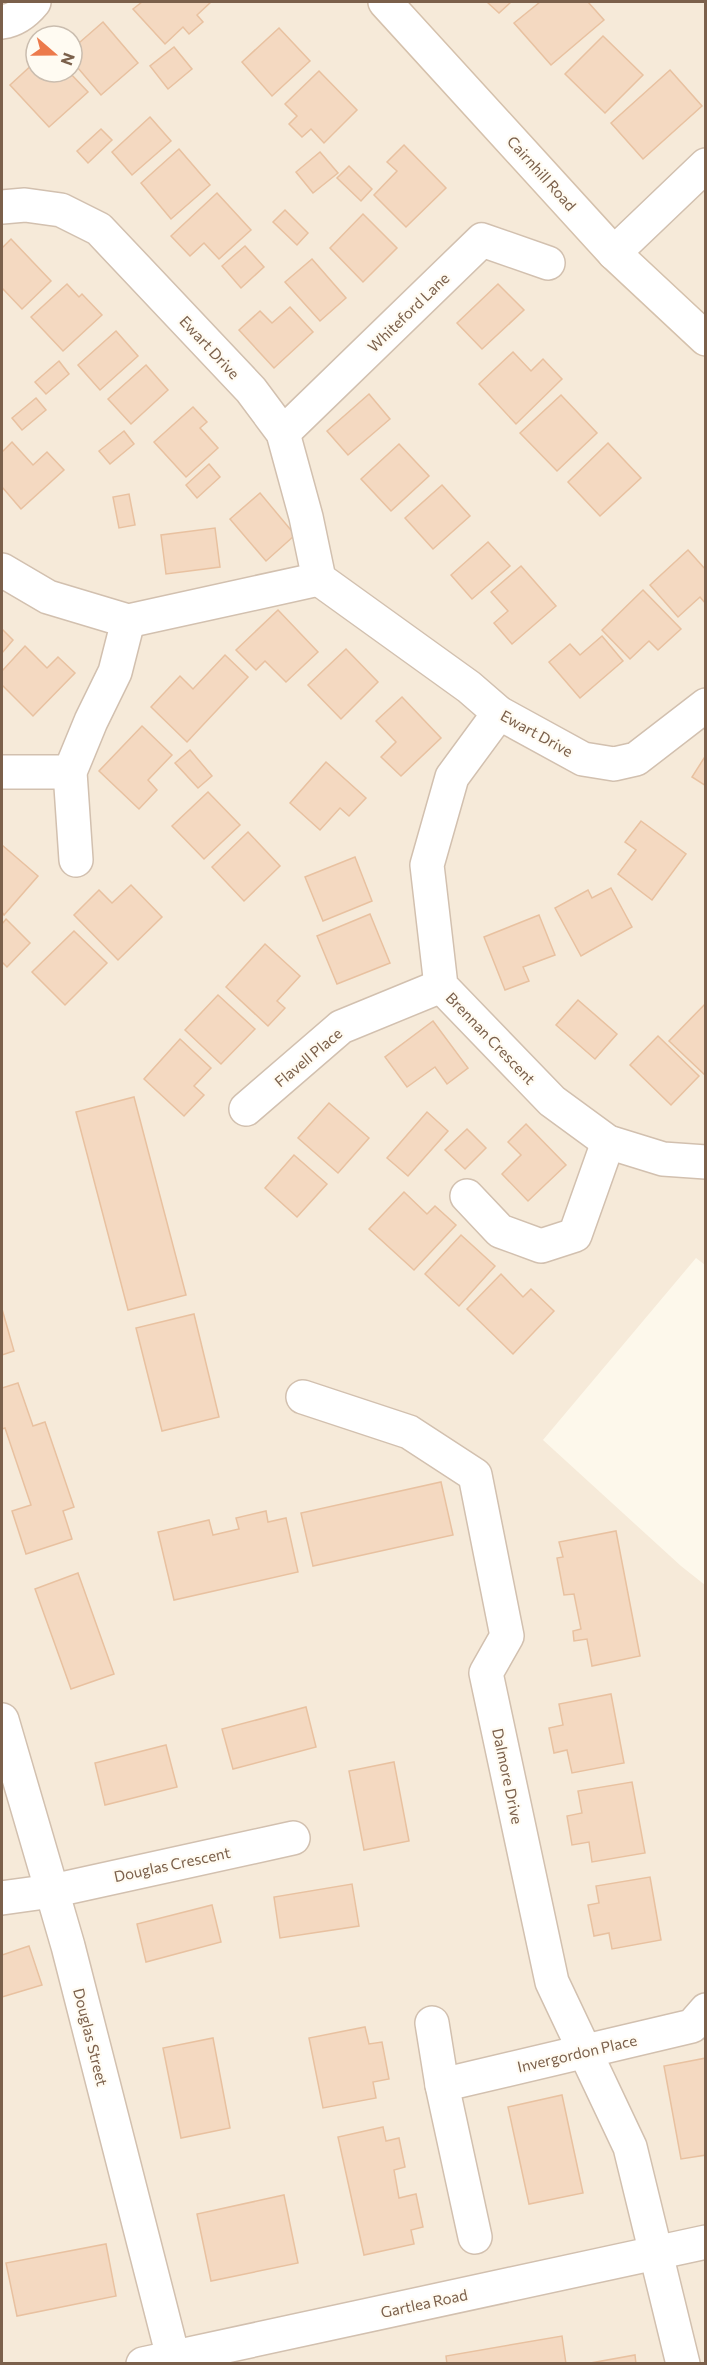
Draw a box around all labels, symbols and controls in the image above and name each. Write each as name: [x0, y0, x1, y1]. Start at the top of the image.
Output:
north arrow: [24, 24, 84, 84]
text: N: [58, 50, 80, 68]
street label: Cairnhill Road: [504, 132, 580, 214]
street label: Whiteford Lane: [364, 269, 453, 355]
street label: Ewart Drive: [176, 312, 244, 382]
street label: Ewart Drive: [498, 706, 576, 760]
street label: Brennan Crescent: [443, 988, 539, 1088]
street label: Flavell Place: [271, 1024, 345, 1090]
street label: Dalmore Drive: [489, 1726, 527, 1826]
street label: Douglas Crescent: [112, 1843, 232, 1885]
street label: Douglas Street: [70, 1986, 112, 2088]
street label: Invergordon Place: [515, 2030, 639, 2076]
street label: Gartlea Road: [379, 2285, 469, 2321]

